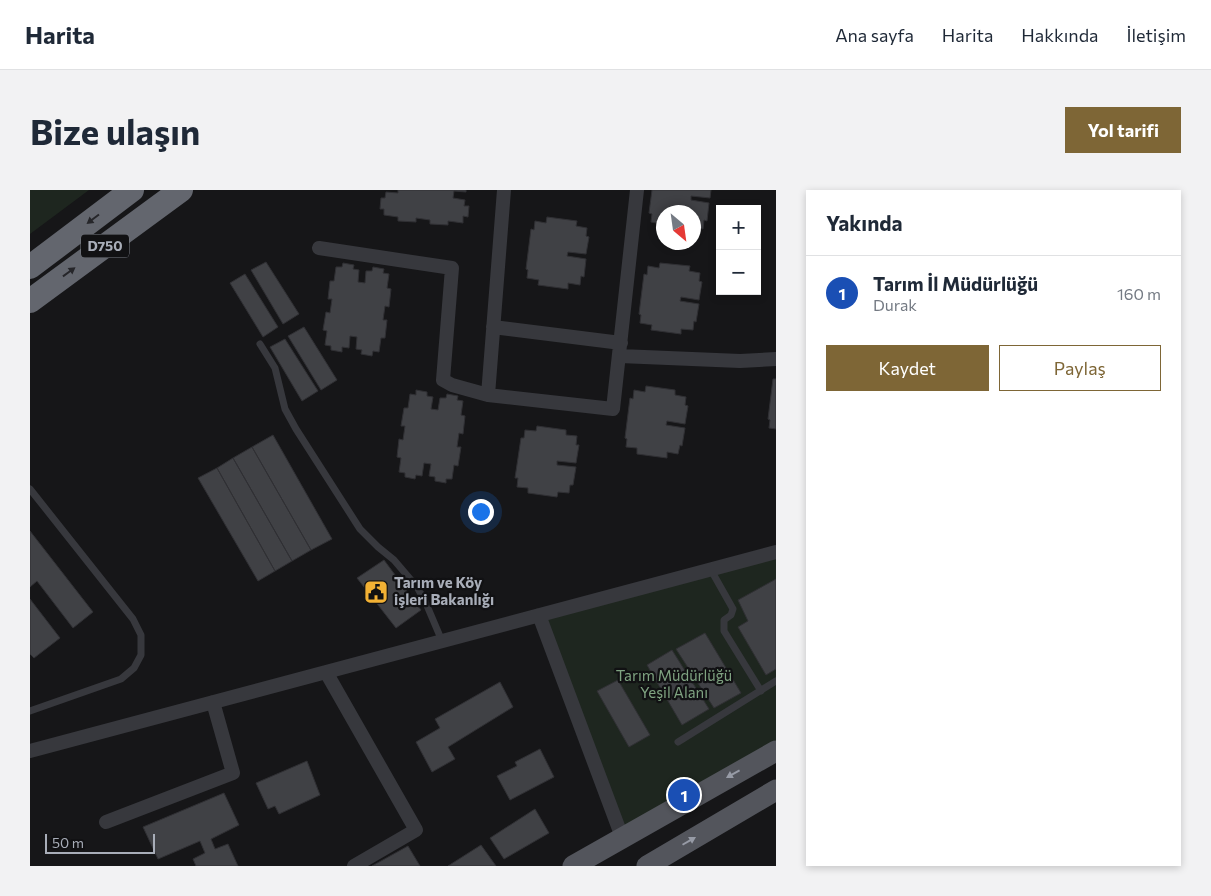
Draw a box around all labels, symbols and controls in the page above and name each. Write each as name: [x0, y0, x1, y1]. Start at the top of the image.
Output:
text: Harita: [25, 20, 95, 49]
text: Ana sayfa: [835, 24, 914, 46]
text: Harita: [942, 24, 993, 46]
text: Hakkında: [1021, 24, 1099, 46]
text: İletişim: [1127, 24, 1186, 46]
button: Yol tarifi: [1065, 107, 1181, 153]
text: Bize ulaşın: [30, 109, 200, 152]
north arrow: [656, 205, 701, 250]
map controls: [716, 205, 761, 295]
button: +: [716, 205, 761, 250]
text: Yakında: [826, 210, 903, 235]
one-way arrow: [87, 214, 100, 225]
road number: D750: [81, 234, 129, 258]
button: −: [716, 250, 761, 295]
one-way arrow: [62, 267, 75, 278]
text: Tarım İl Müdürlüğü: [873, 272, 1038, 295]
text: 1: [838, 284, 846, 303]
text: 160 m: [1117, 284, 1161, 303]
text: Durak: [873, 295, 917, 314]
button: Kaydet: [826, 345, 989, 391]
button: Paylaş: [999, 345, 1161, 391]
your location: [468, 499, 494, 525]
place label: Tarım ve Köy işleri Bakanlığı: [394, 573, 494, 608]
public building icon: Tarım ve Köy işleri Bakanlığı: [363, 579, 389, 605]
park label: Tarım Müdürlüğü Yeşil Alanı: [616, 666, 732, 701]
one-way arrow: [727, 770, 740, 779]
pin: 1: [668, 776, 700, 814]
scale bar: [45, 831, 155, 854]
text: 50 m: [52, 834, 84, 851]
one-way arrow: [683, 837, 696, 846]

